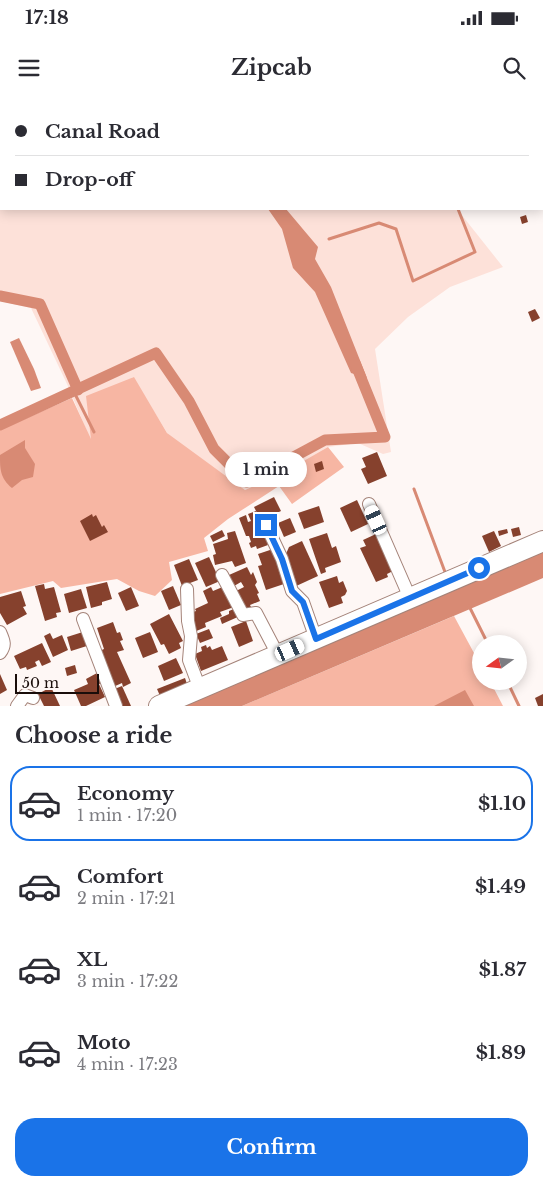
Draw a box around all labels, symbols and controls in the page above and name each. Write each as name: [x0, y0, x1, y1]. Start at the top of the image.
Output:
text: 17:18: [25, 6, 69, 29]
icon: menu: [15, 54, 43, 82]
text: Zipcab: [231, 54, 312, 81]
icon: search: [500, 54, 528, 82]
text: Canal Road: [45, 120, 160, 143]
text: Drop-off: [45, 168, 134, 191]
callout: 1 min: [225, 452, 307, 488]
text: 1 min: [243, 459, 289, 479]
car: [363, 503, 388, 537]
route end: [255, 514, 277, 536]
route start: [468, 557, 490, 579]
north arrow: [472, 635, 528, 690]
map controls: [472, 635, 527, 690]
car: [273, 637, 306, 663]
scale bar: [15, 671, 99, 694]
text: 50 m: [22, 674, 59, 692]
text: Choose a ride: [15, 722, 172, 749]
icon: car: [17, 781, 62, 826]
text: Economy: [77, 782, 174, 805]
text: $1.10: [478, 792, 526, 815]
text: 1 min · 17:20: [77, 805, 177, 825]
icon: car: [17, 864, 62, 909]
text: Comfort: [77, 865, 164, 888]
text: $1.49: [475, 875, 526, 898]
text: 2 min · 17:21: [77, 888, 176, 908]
icon: car: [17, 947, 62, 992]
text: XL: [77, 948, 107, 971]
text: $1.87: [479, 958, 526, 981]
text: 3 min · 17:22: [77, 971, 178, 991]
icon: car: [17, 1030, 62, 1075]
text: Moto: [77, 1031, 131, 1054]
text: $1.89: [476, 1041, 526, 1064]
text: 4 min · 17:23: [77, 1054, 178, 1074]
button: Confirm: [15, 1118, 528, 1176]

